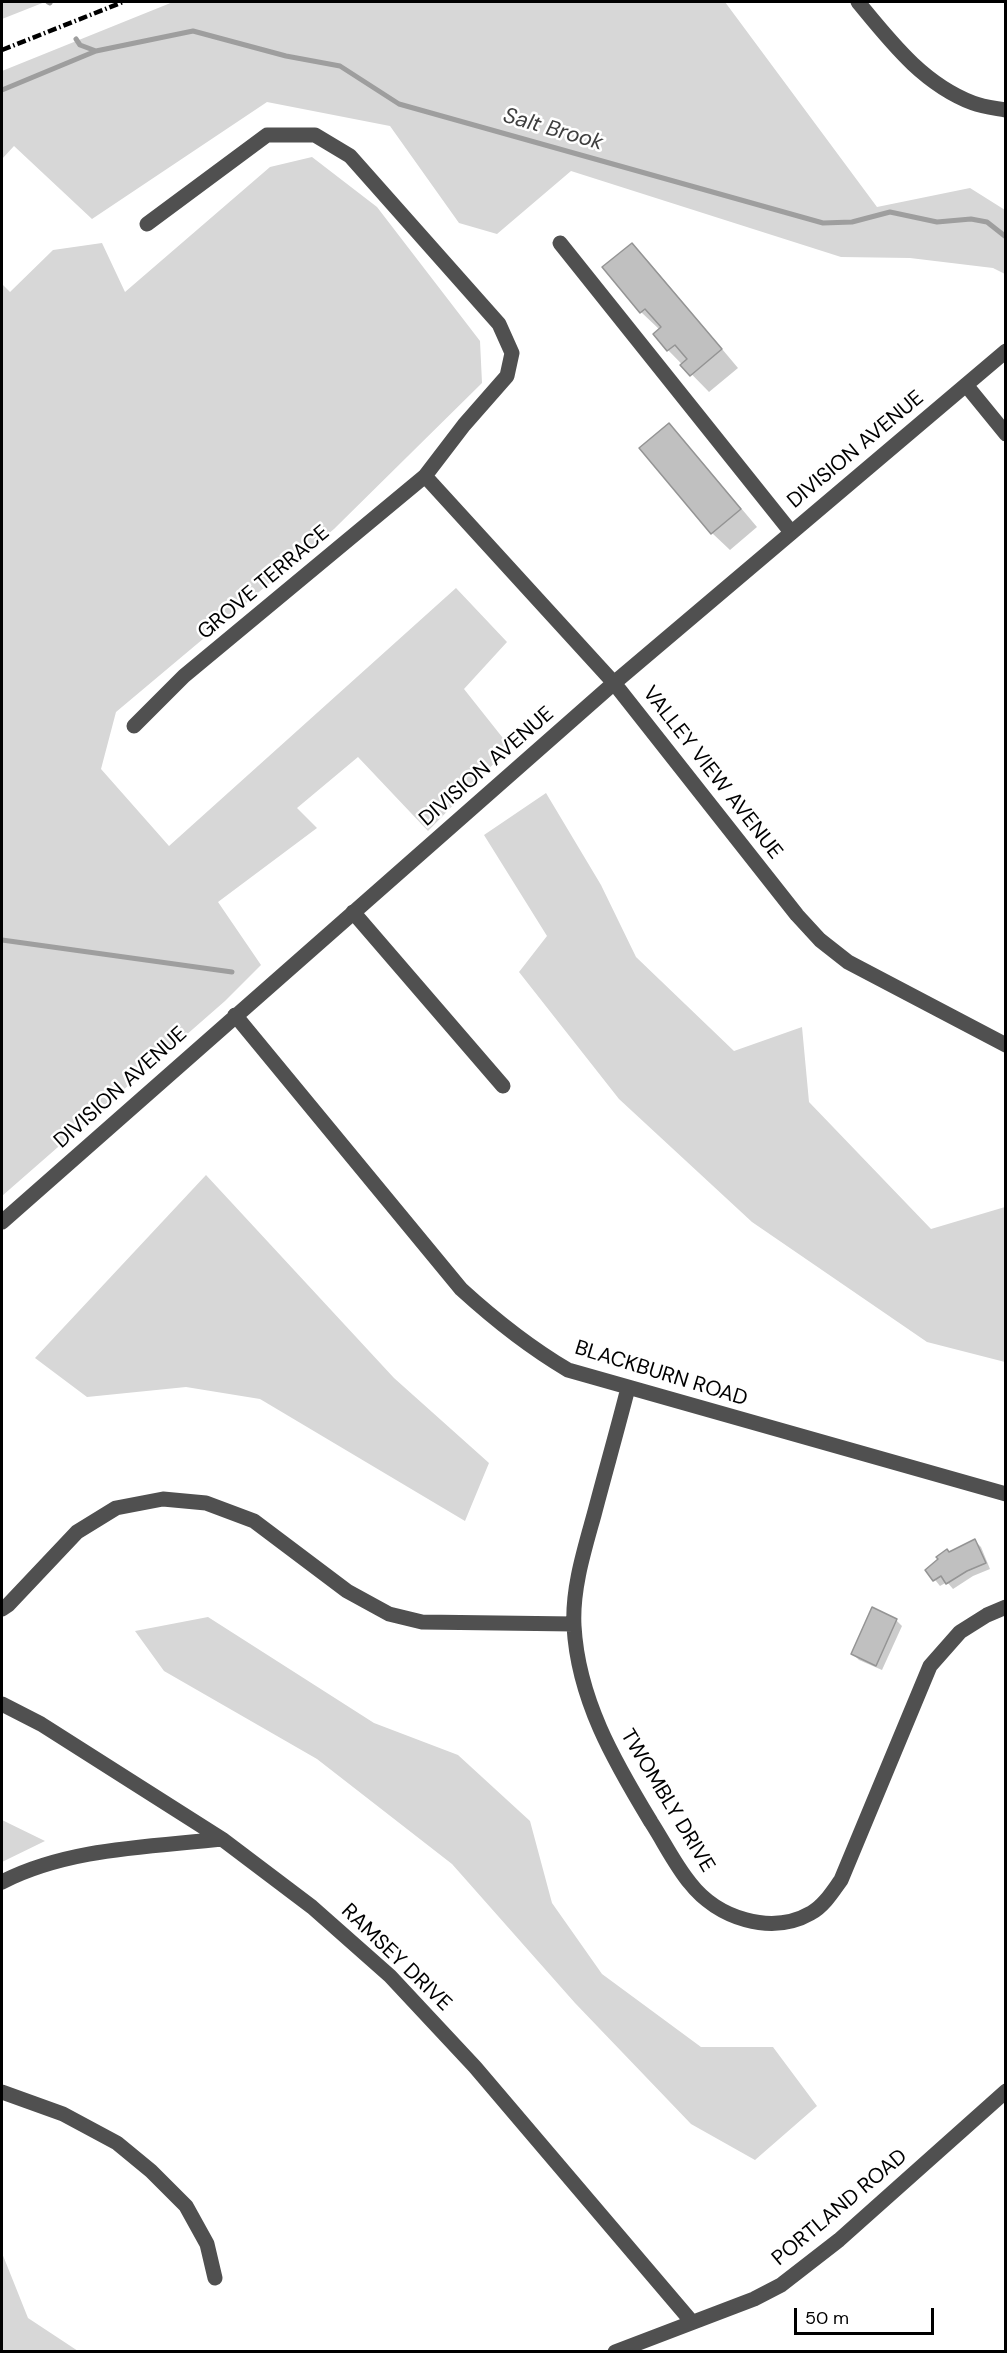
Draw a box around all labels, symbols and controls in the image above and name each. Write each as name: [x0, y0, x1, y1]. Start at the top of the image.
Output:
water label: Salt Brook: [500, 103, 606, 157]
street label: DIVISION AVENUE: [783, 386, 929, 514]
street label: GROVE TERRACE: [193, 521, 335, 645]
street label: VALLEY VIEW AVENUE: [637, 682, 787, 864]
street label: DIVISION AVENUE: [415, 702, 559, 832]
street label: DIVISION AVENUE: [50, 1022, 192, 1154]
street label: BLACKBURN ROAD: [572, 1336, 750, 1412]
street label: TWOMBLY DRIVE: [614, 1725, 720, 1877]
street label: RAMSEY DRIVE: [336, 1899, 456, 2017]
street label: PORTLAND ROAD: [767, 2144, 913, 2272]
scale bar: [797, 2296, 936, 2334]
text: 50 m: [805, 2306, 849, 2330]

